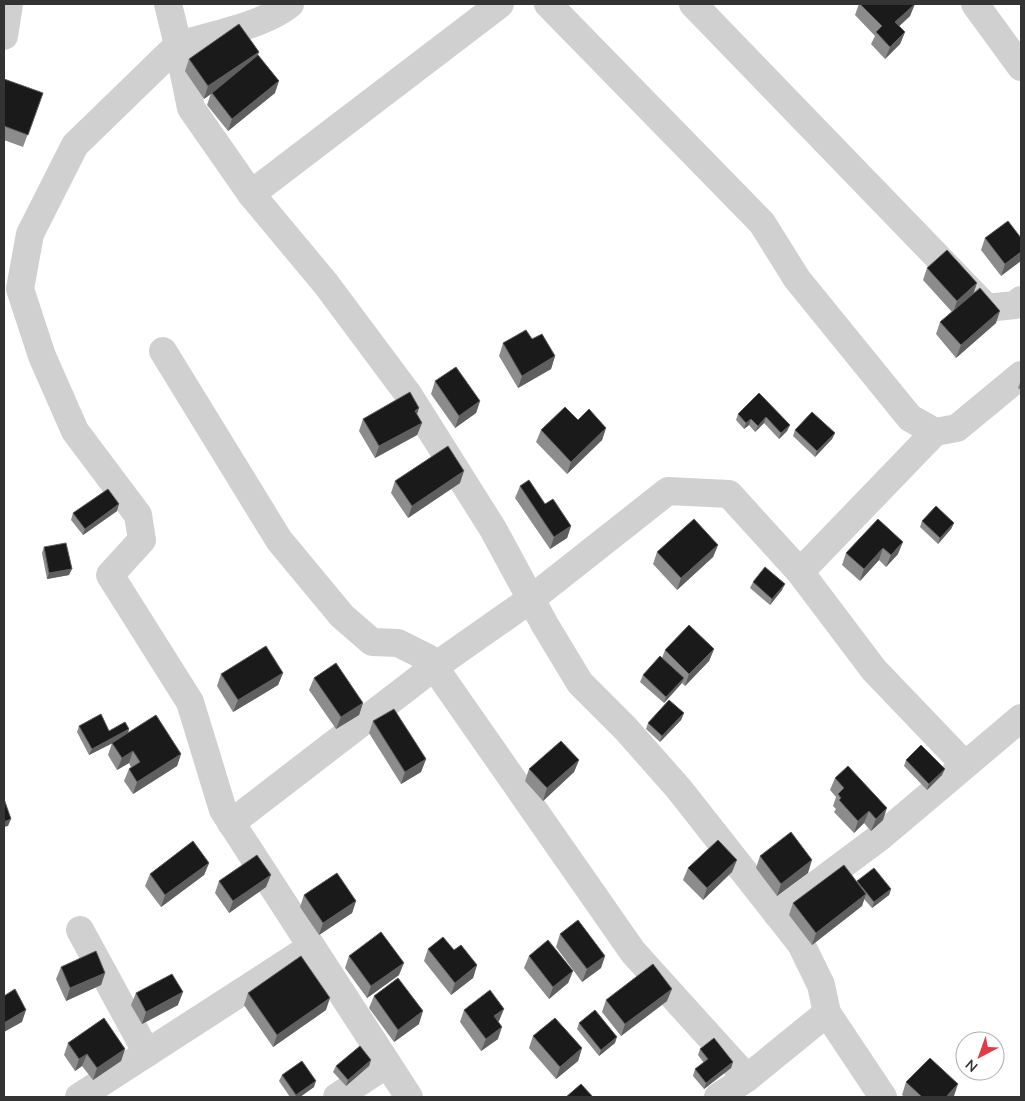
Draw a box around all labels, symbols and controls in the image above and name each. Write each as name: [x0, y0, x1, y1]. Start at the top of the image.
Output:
north arrow: [955, 1031, 1005, 1081]
text: N: [962, 1056, 981, 1076]

